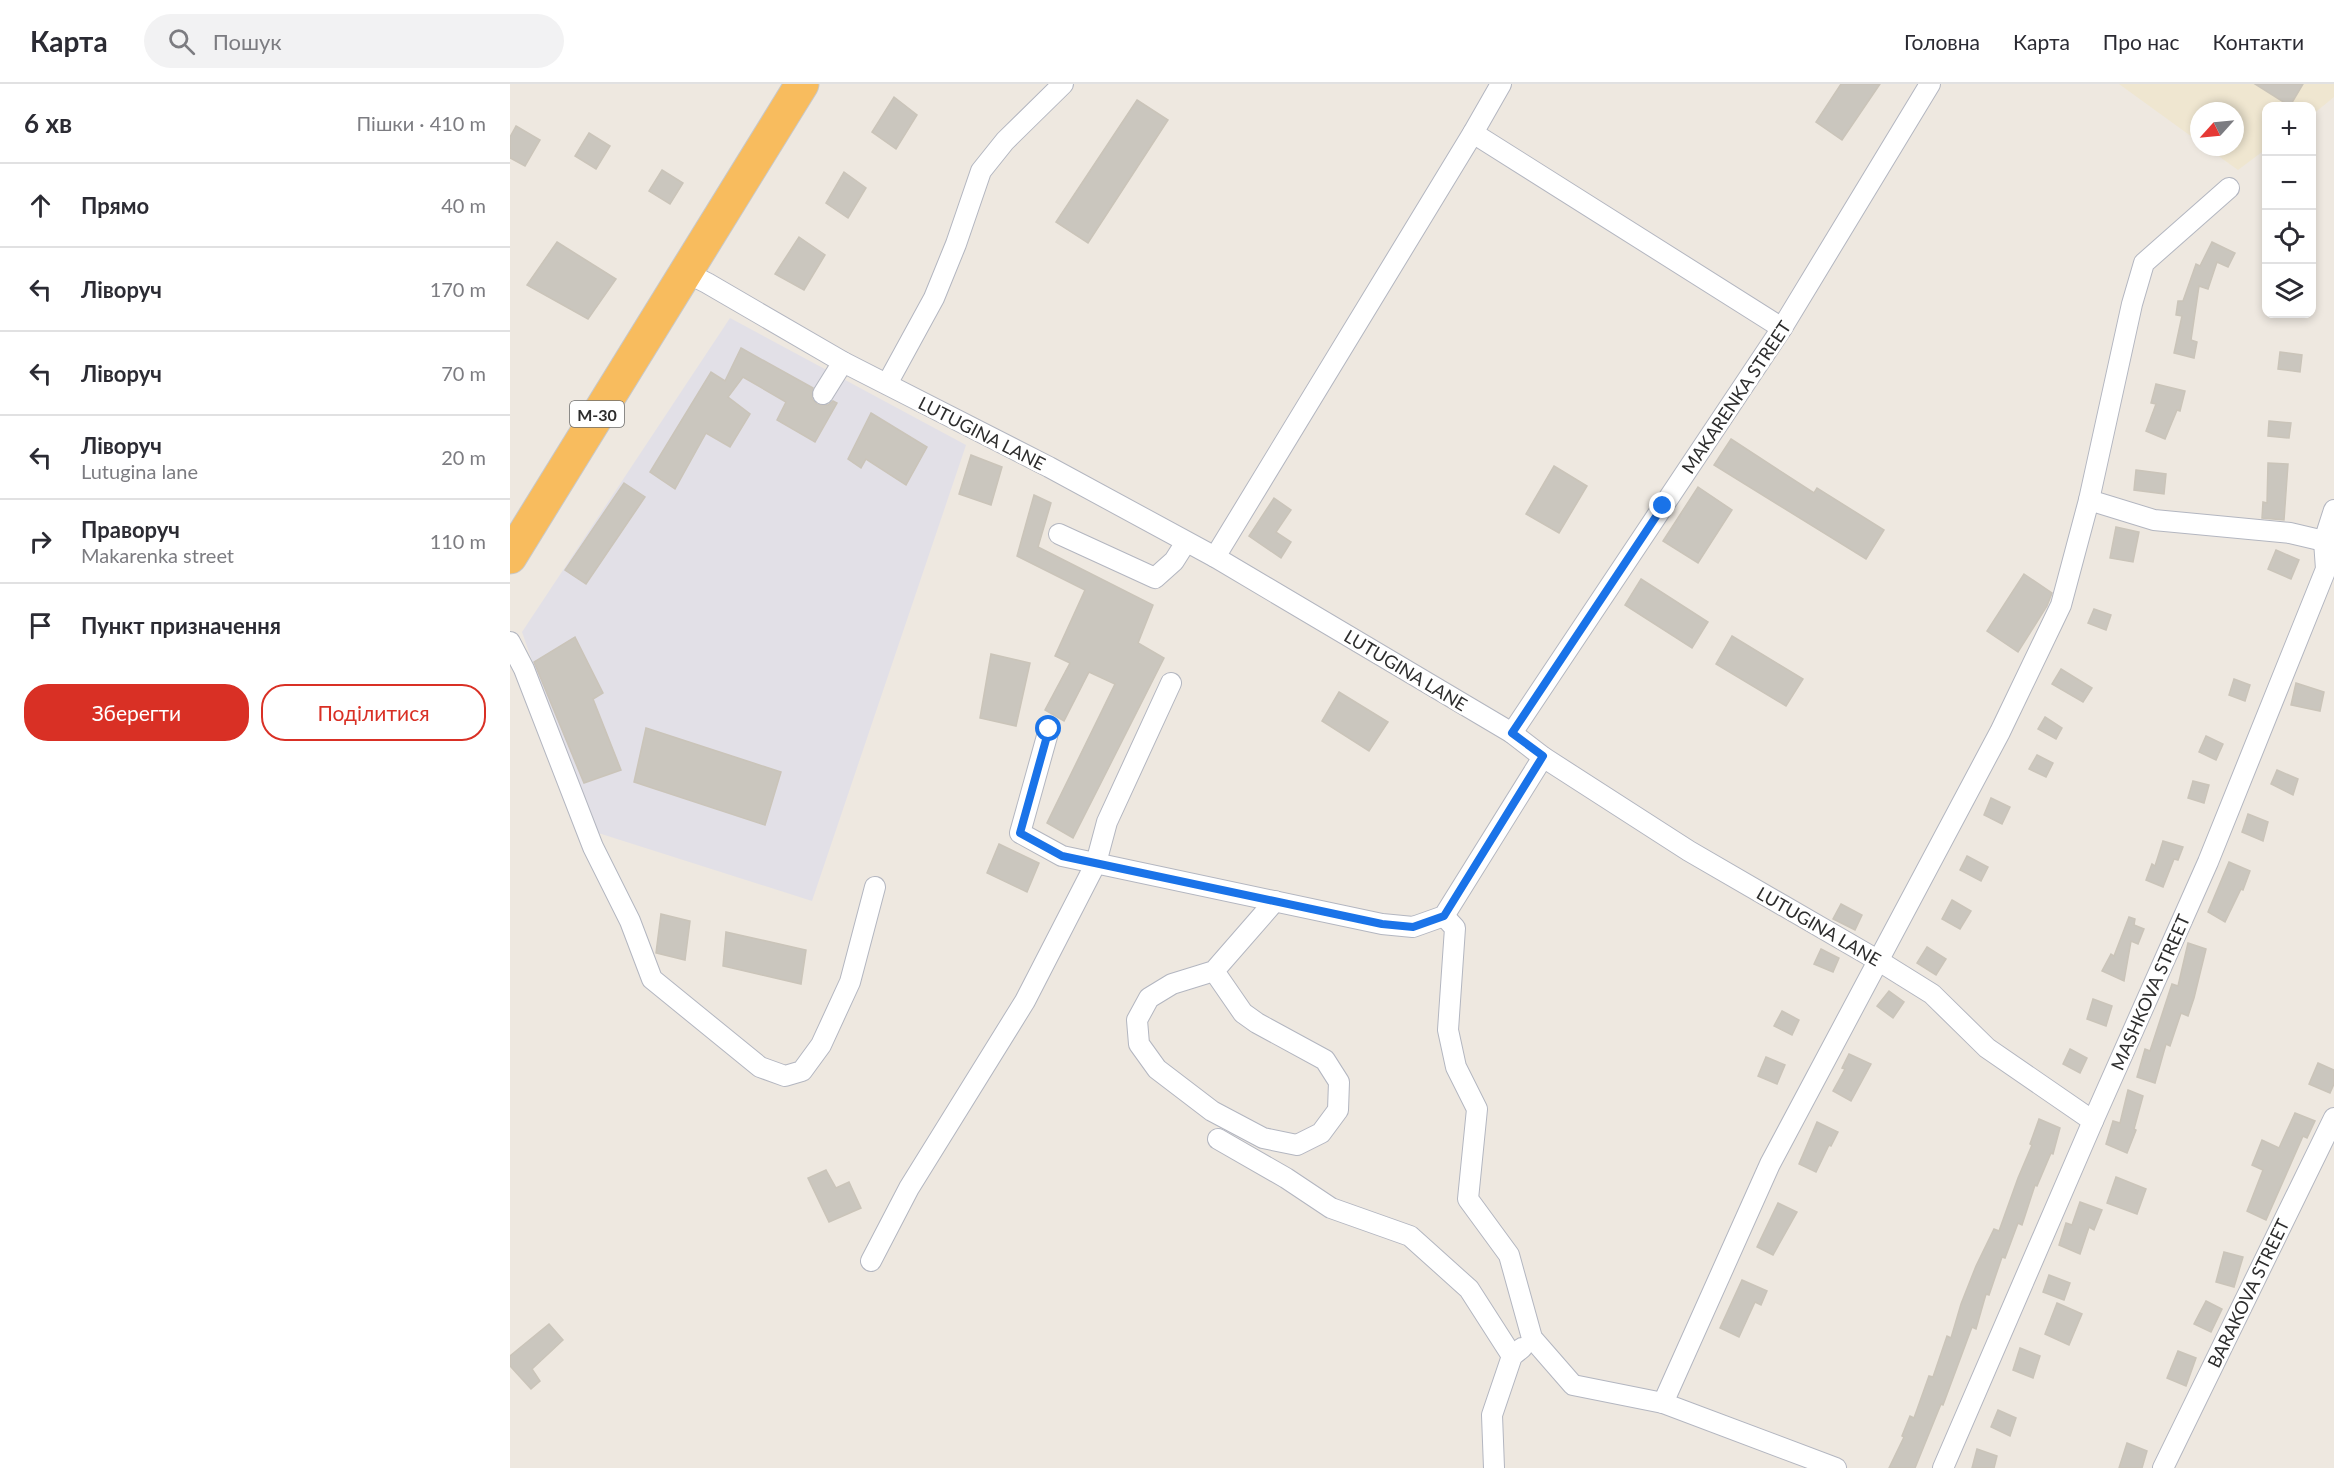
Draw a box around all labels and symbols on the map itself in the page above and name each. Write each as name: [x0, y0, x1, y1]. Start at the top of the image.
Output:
north arrow: [2190, 102, 2244, 156]
street label: MAKARENKA STREET: [1677, 316, 1796, 478]
street label: LUTUGINA LANE: [915, 392, 1049, 474]
road number: М-30: [570, 401, 624, 427]
route end: [1649, 492, 1675, 518]
street label: LUTUGINA LANE: [1341, 625, 1471, 715]
route start: [1035, 715, 1061, 741]
street label: LUTUGINA LANE: [1753, 882, 1885, 970]
street label: MASHKOVA STREET: [2106, 910, 2194, 1073]
street label: BARAKOVA STREET: [2202, 1215, 2294, 1371]

